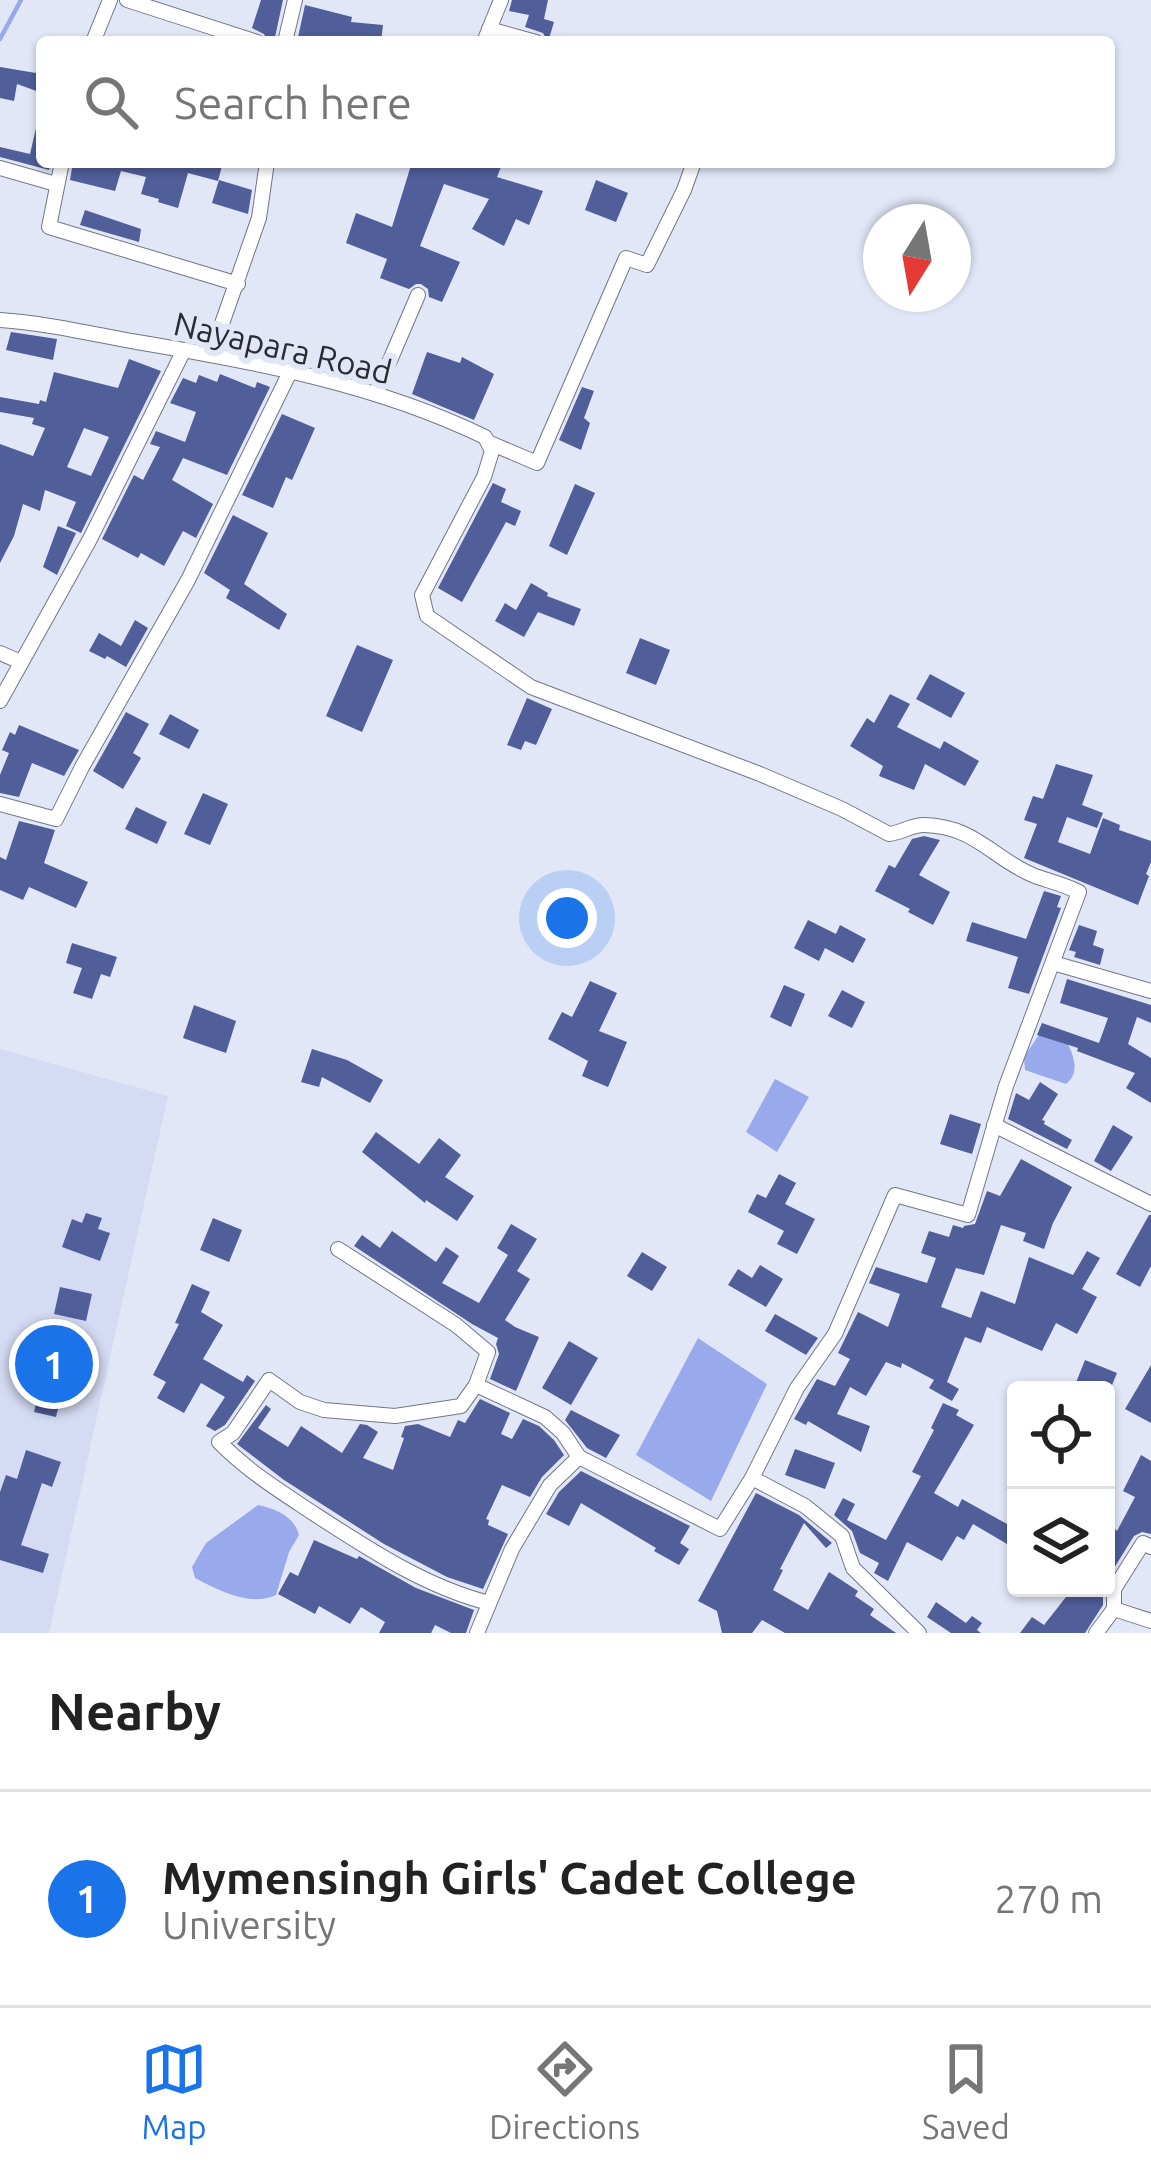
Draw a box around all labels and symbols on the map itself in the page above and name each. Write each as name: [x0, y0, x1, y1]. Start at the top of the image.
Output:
north arrow: [863, 204, 971, 312]
street label: Nayapara Road: [170, 304, 396, 390]
your location: [537, 888, 597, 948]
pin: 1: [15, 1319, 93, 1409]

